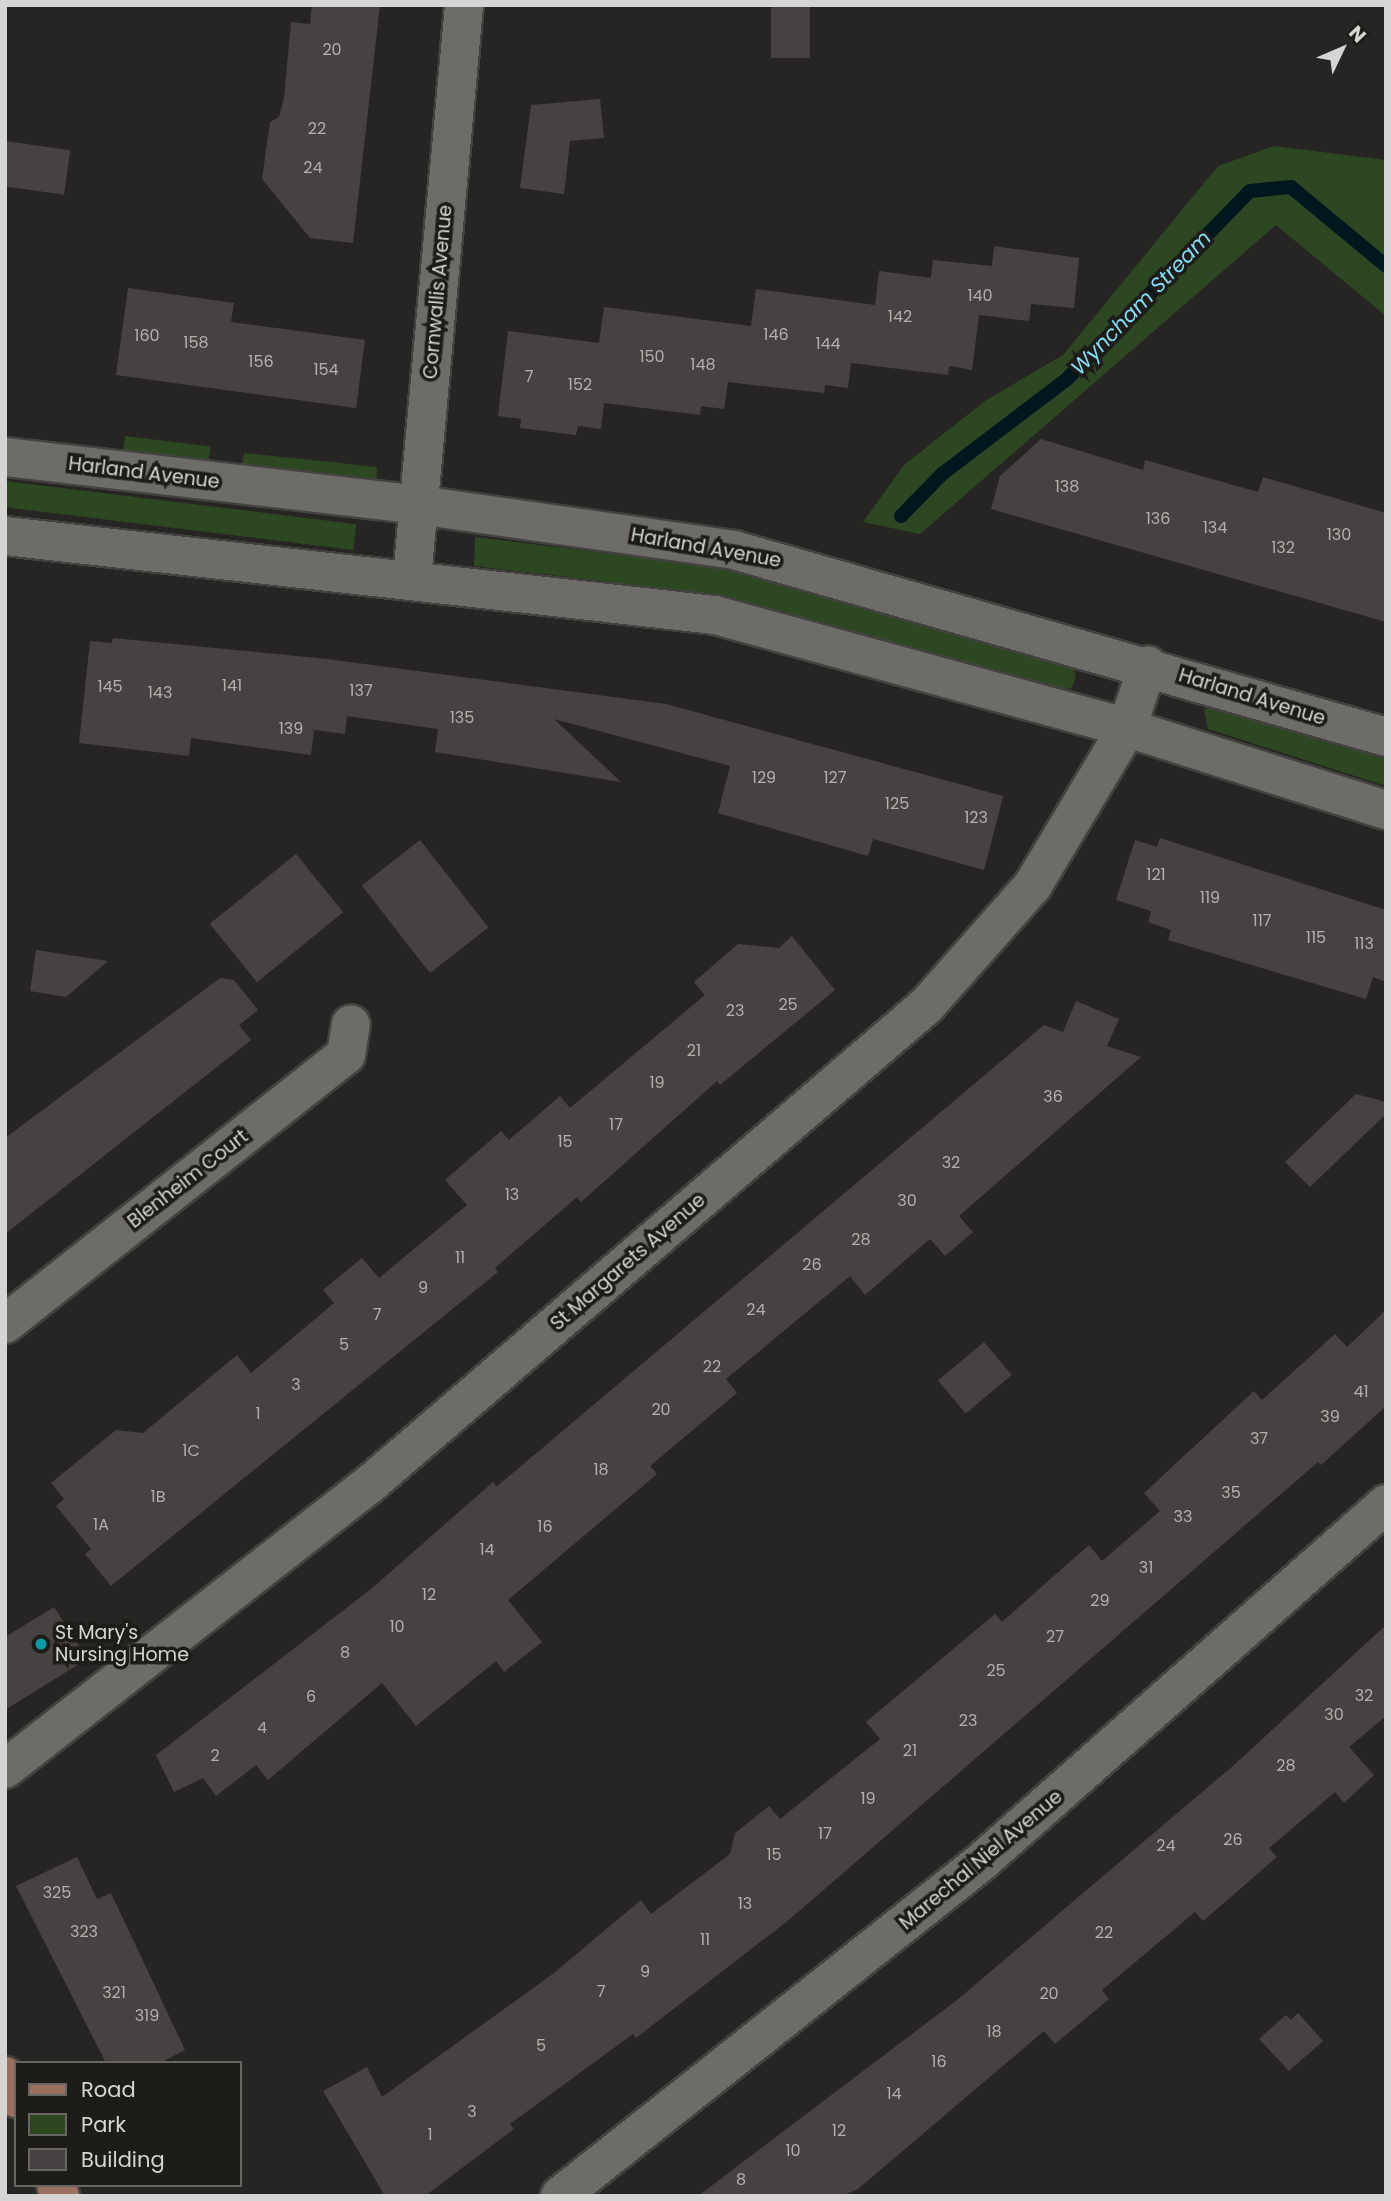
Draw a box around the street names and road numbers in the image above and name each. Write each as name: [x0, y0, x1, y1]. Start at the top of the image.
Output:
street label: Cornwallis Avenue: [419, 204, 457, 380]
street label: Harland Avenue: [67, 452, 221, 494]
street label: Harland Avenue: [629, 524, 783, 572]
street label: Harland Avenue: [1176, 664, 1328, 730]
street label: Blenheim Court: [123, 1125, 253, 1233]
street label: St Margarets Avenue: [546, 1189, 710, 1335]
street label: Marechal Niel Avenue: [895, 1785, 1067, 1935]

